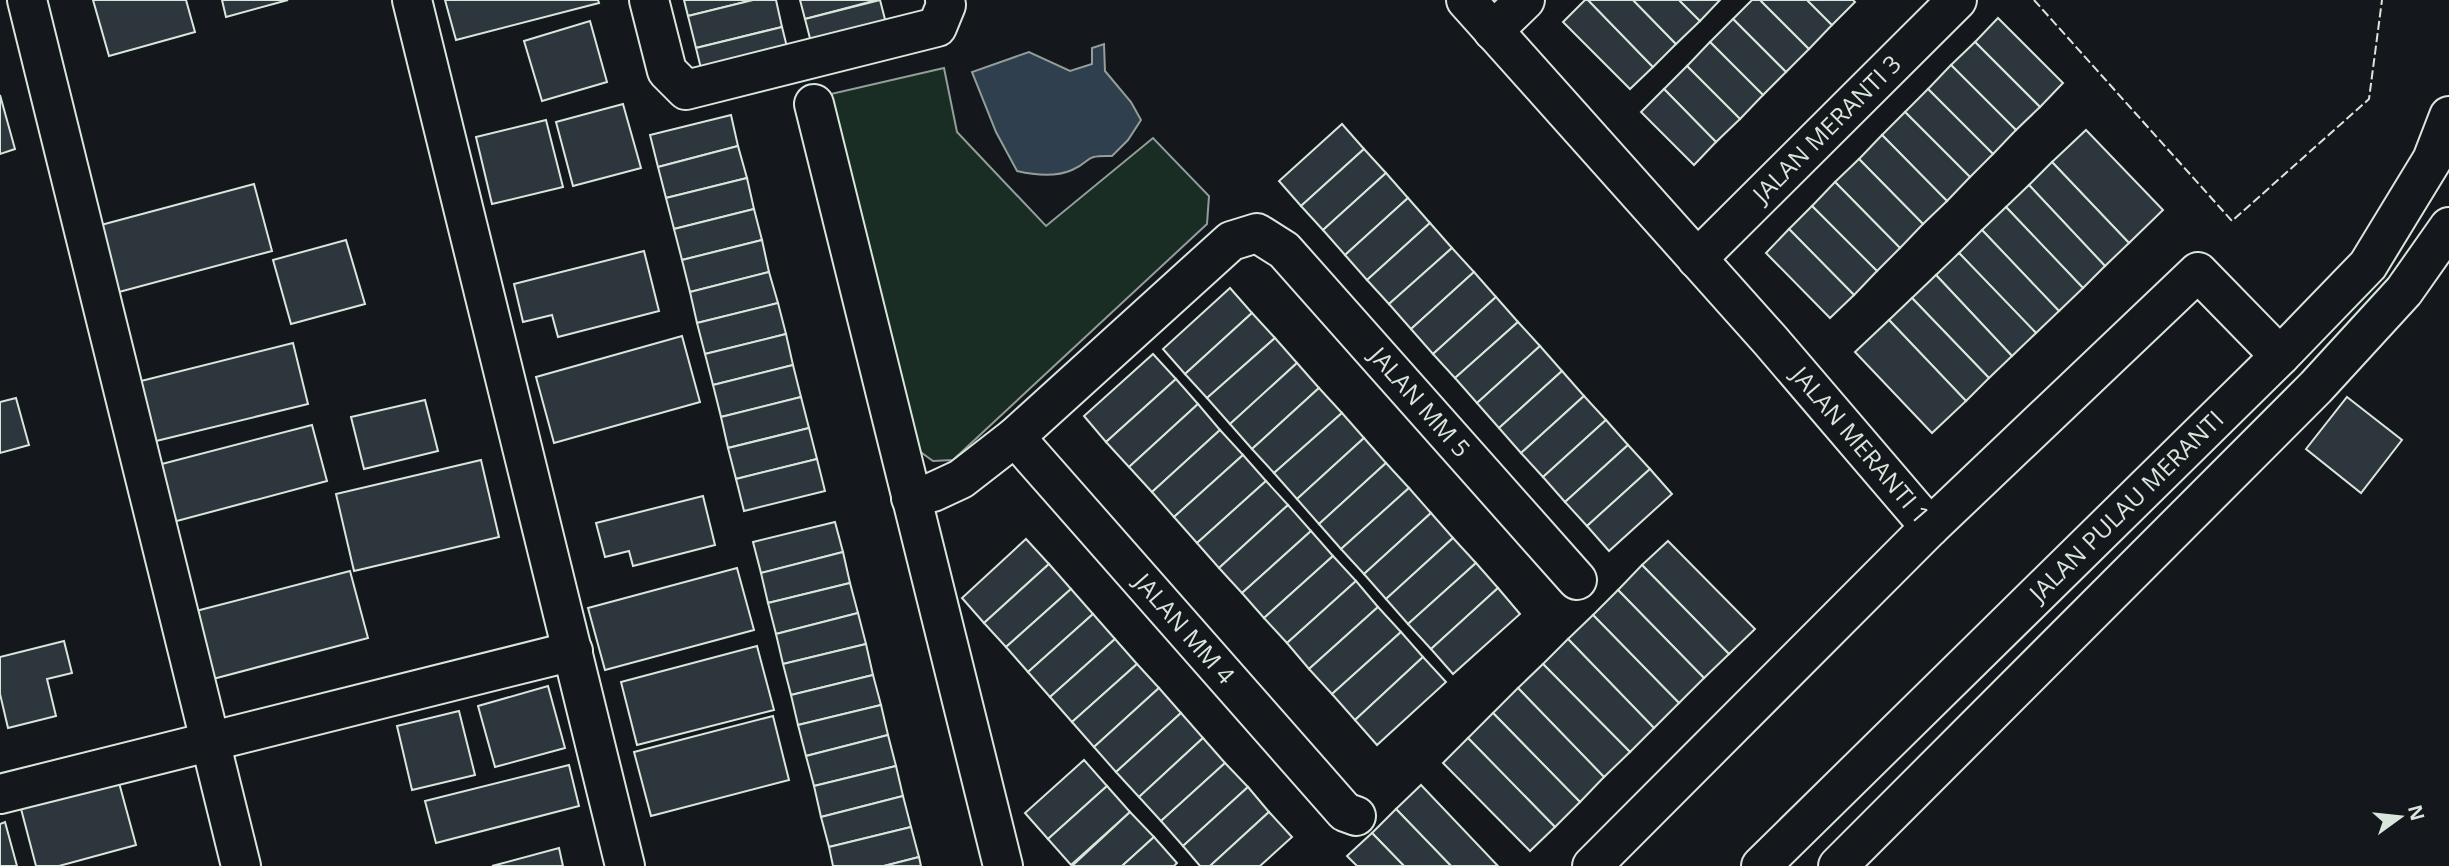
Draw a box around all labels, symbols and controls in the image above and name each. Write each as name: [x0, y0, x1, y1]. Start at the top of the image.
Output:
street label: JALAN MERANTI 3: [1744, 47, 1908, 211]
street label: JALAN MM 5: [1362, 338, 1478, 464]
street label: JALAN MERANTI 1: [1784, 358, 1938, 530]
street label: JALAN PULAU MERANTI: [2020, 402, 2230, 610]
street label: JALAN MM 4: [1126, 564, 1243, 691]
north arrow: [2365, 782, 2435, 852]
text: N: [2402, 802, 2431, 823]

